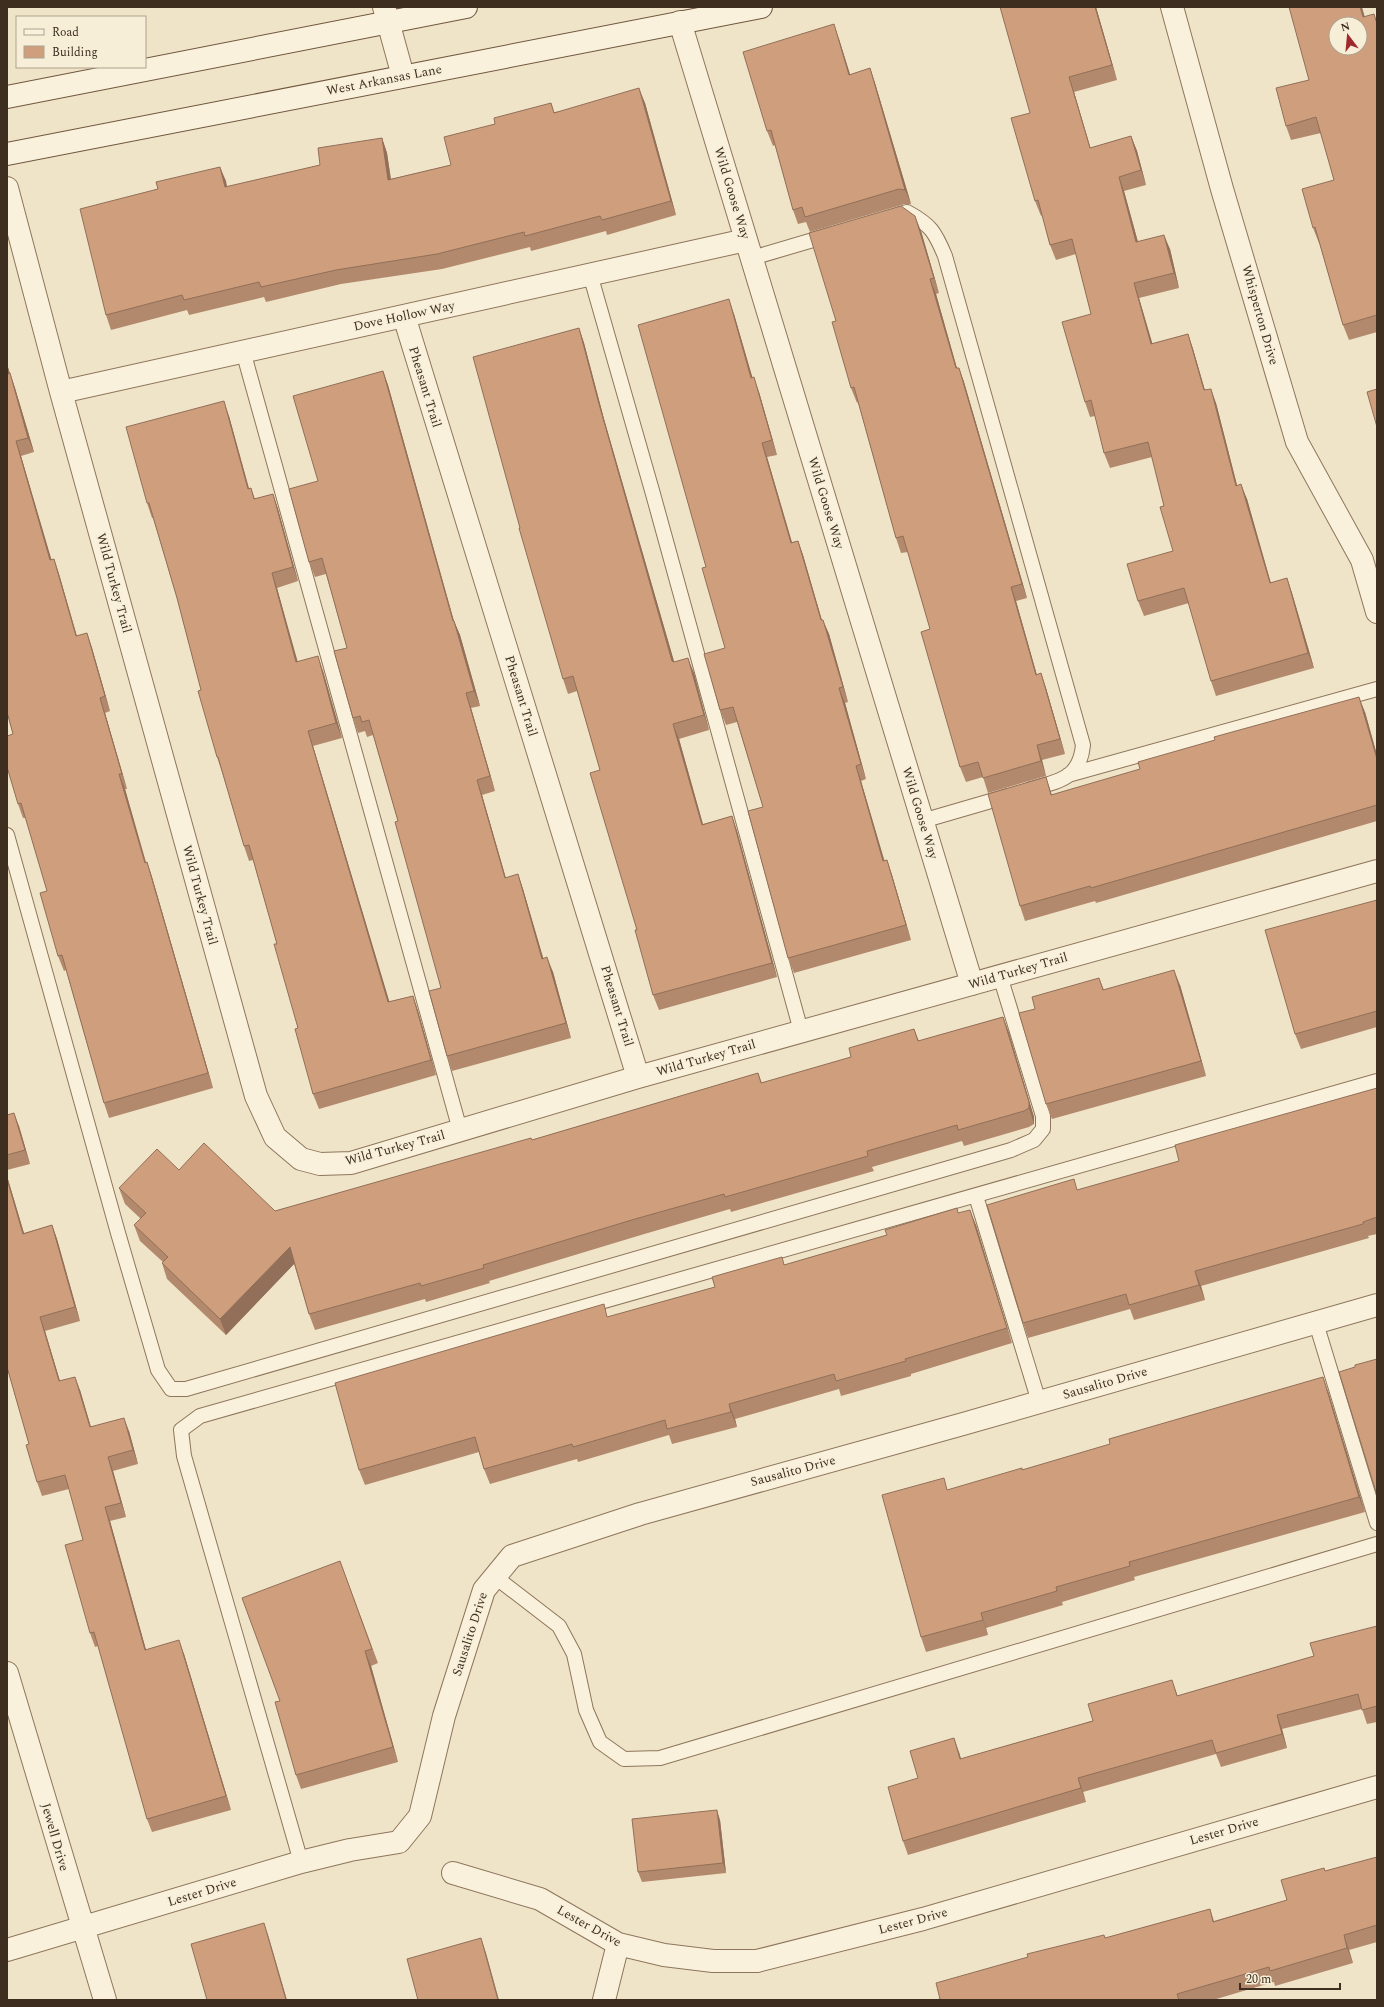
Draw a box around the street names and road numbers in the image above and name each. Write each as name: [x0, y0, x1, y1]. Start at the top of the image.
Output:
street label: West Arkansas Lane: [325, 59, 443, 101]
street label: Wild Goose Way: [709, 145, 756, 242]
street label: Whisperton Drive: [1236, 263, 1284, 367]
street label: Dove Hollow Way: [351, 295, 457, 337]
street label: Pheasant Trail: [403, 344, 447, 430]
street label: Wild Goose Way: [803, 455, 850, 552]
street label: Wild Turkey Trail: [91, 531, 137, 635]
street label: Pheasant Trail: [499, 653, 543, 739]
street label: Wild Goose Way: [897, 765, 944, 862]
street label: Wild Turkey Trail: [177, 843, 223, 947]
street label: Wild Turkey Trail: [966, 947, 1070, 995]
street label: Pheasant Trail: [595, 963, 639, 1049]
street label: Wild Turkey Trail: [654, 1034, 758, 1082]
street label: Wild Turkey Trail: [343, 1125, 447, 1171]
street label: Sausalito Drive: [1060, 1361, 1150, 1405]
street label: Sausalito Drive: [748, 1450, 838, 1492]
street label: Sausalito Drive: [447, 1589, 493, 1679]
street label: Jewell Drive: [36, 1801, 74, 1873]
street label: Lester Drive: [1187, 1812, 1261, 1850]
street label: Lester Drive: [165, 1872, 239, 1912]
street label: Lester Drive: [553, 1900, 625, 1952]
street label: Lester Drive: [876, 1902, 950, 1940]

